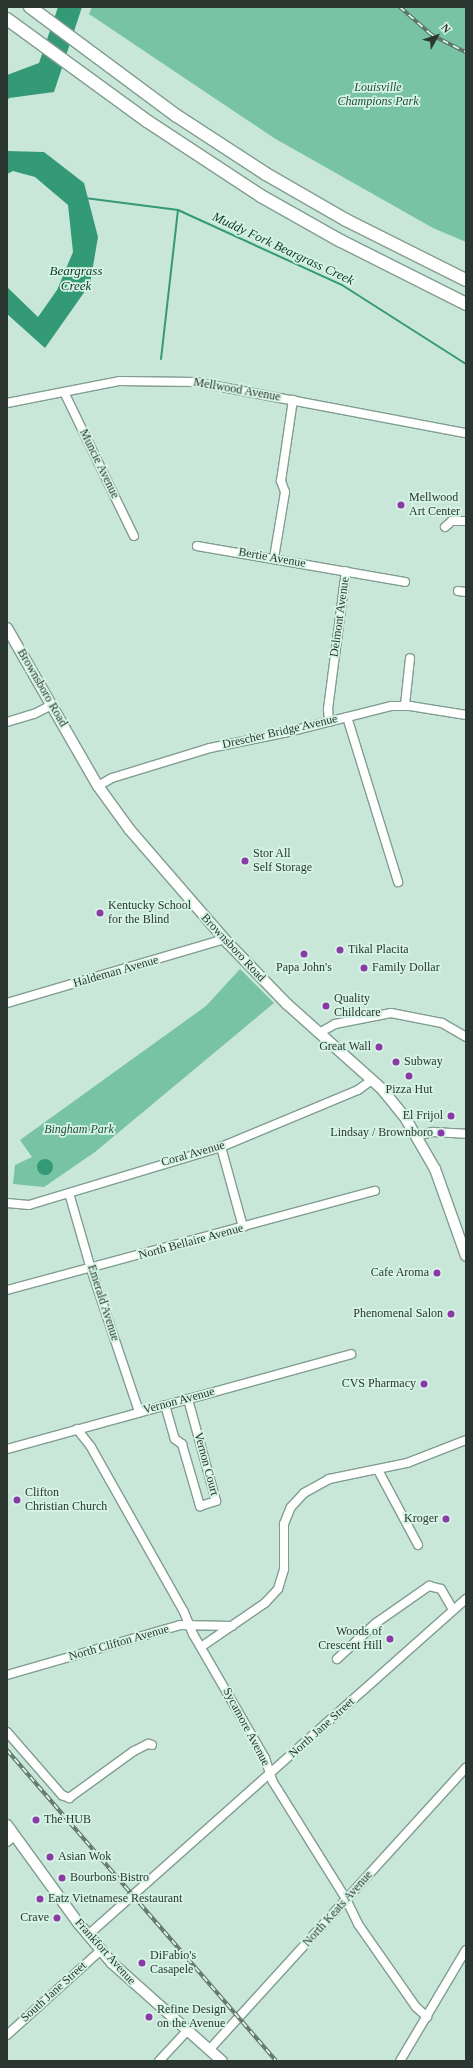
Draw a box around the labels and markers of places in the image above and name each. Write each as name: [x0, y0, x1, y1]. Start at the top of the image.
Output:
place label: Mellwood Art Center: [409, 491, 460, 519]
marker: Mellwood Art Center: [396, 500, 406, 510]
place label: Stor All Self Storage: [253, 847, 312, 875]
marker: Stor All Self Storage: [240, 856, 250, 866]
place label: Kentucky School for the Blind: [108, 899, 191, 927]
marker: Kentucky School for the Blind: [95, 908, 105, 918]
place label: Tikal Placita: [348, 943, 409, 957]
marker: Tikal Placita: [335, 945, 345, 955]
marker: Papa John's: [299, 949, 309, 959]
place label: Papa John's: [276, 961, 332, 975]
place label: Family Dollar: [372, 961, 440, 975]
marker: Family Dollar: [359, 963, 369, 973]
place label: Quality Childcare: [334, 992, 381, 1020]
marker: Quality Childcare: [321, 1001, 331, 1011]
place label: Great Wall: [319, 1040, 371, 1054]
marker: Great Wall: [374, 1042, 384, 1052]
place label: Subway: [404, 1055, 443, 1069]
marker: Subway: [391, 1057, 401, 1067]
marker: Pizza Hut: [404, 1071, 414, 1081]
place label: Pizza Hut: [386, 1083, 432, 1097]
place label: El Frijol: [403, 1109, 443, 1123]
marker: El Frijol: [446, 1111, 456, 1121]
place label: Lindsay / Brownboro: [330, 1126, 433, 1140]
marker: Lindsay / Brownboro: [436, 1128, 446, 1138]
place label: Cafe Aroma: [370, 1266, 429, 1280]
marker: Cafe Aroma: [432, 1268, 442, 1278]
place label: Phenomenal Salon: [353, 1307, 443, 1321]
marker: Phenomenal Salon: [446, 1309, 456, 1319]
place label: CVS Pharmacy: [342, 1377, 416, 1391]
marker: CVS Pharmacy: [419, 1379, 429, 1389]
place label: Clifton Christian Church: [25, 1486, 107, 1514]
marker: Clifton Christian Church: [12, 1495, 22, 1505]
place label: Kroger: [404, 1512, 438, 1526]
marker: Kroger: [441, 1514, 451, 1524]
place label: Woods of Crescent Hill: [318, 1625, 382, 1653]
marker: Woods of Crescent Hill: [385, 1634, 395, 1644]
place label: The HUB: [44, 1813, 91, 1827]
marker: The HUB: [31, 1815, 41, 1825]
place label: Asian Wok: [58, 1850, 111, 1864]
marker: Asian Wok: [45, 1852, 55, 1862]
place label: Bourbons Bistro: [70, 1871, 149, 1885]
marker: Bourbons Bistro: [57, 1873, 67, 1883]
place label: Eatz Vietnamese Restaurant: [48, 1892, 183, 1906]
marker: Eatz Vietnamese Restaurant: [35, 1894, 45, 1904]
place label: Crave: [20, 1911, 49, 1925]
marker: Crave: [52, 1913, 62, 1923]
place label: DiFabio's Casapele: [150, 1949, 196, 1977]
marker: DiFabio's Casapele: [137, 1958, 147, 1968]
place label: Refine Design on the Avenue: [157, 2003, 226, 2031]
marker: Refine Design on the Avenue: [144, 2012, 154, 2022]

